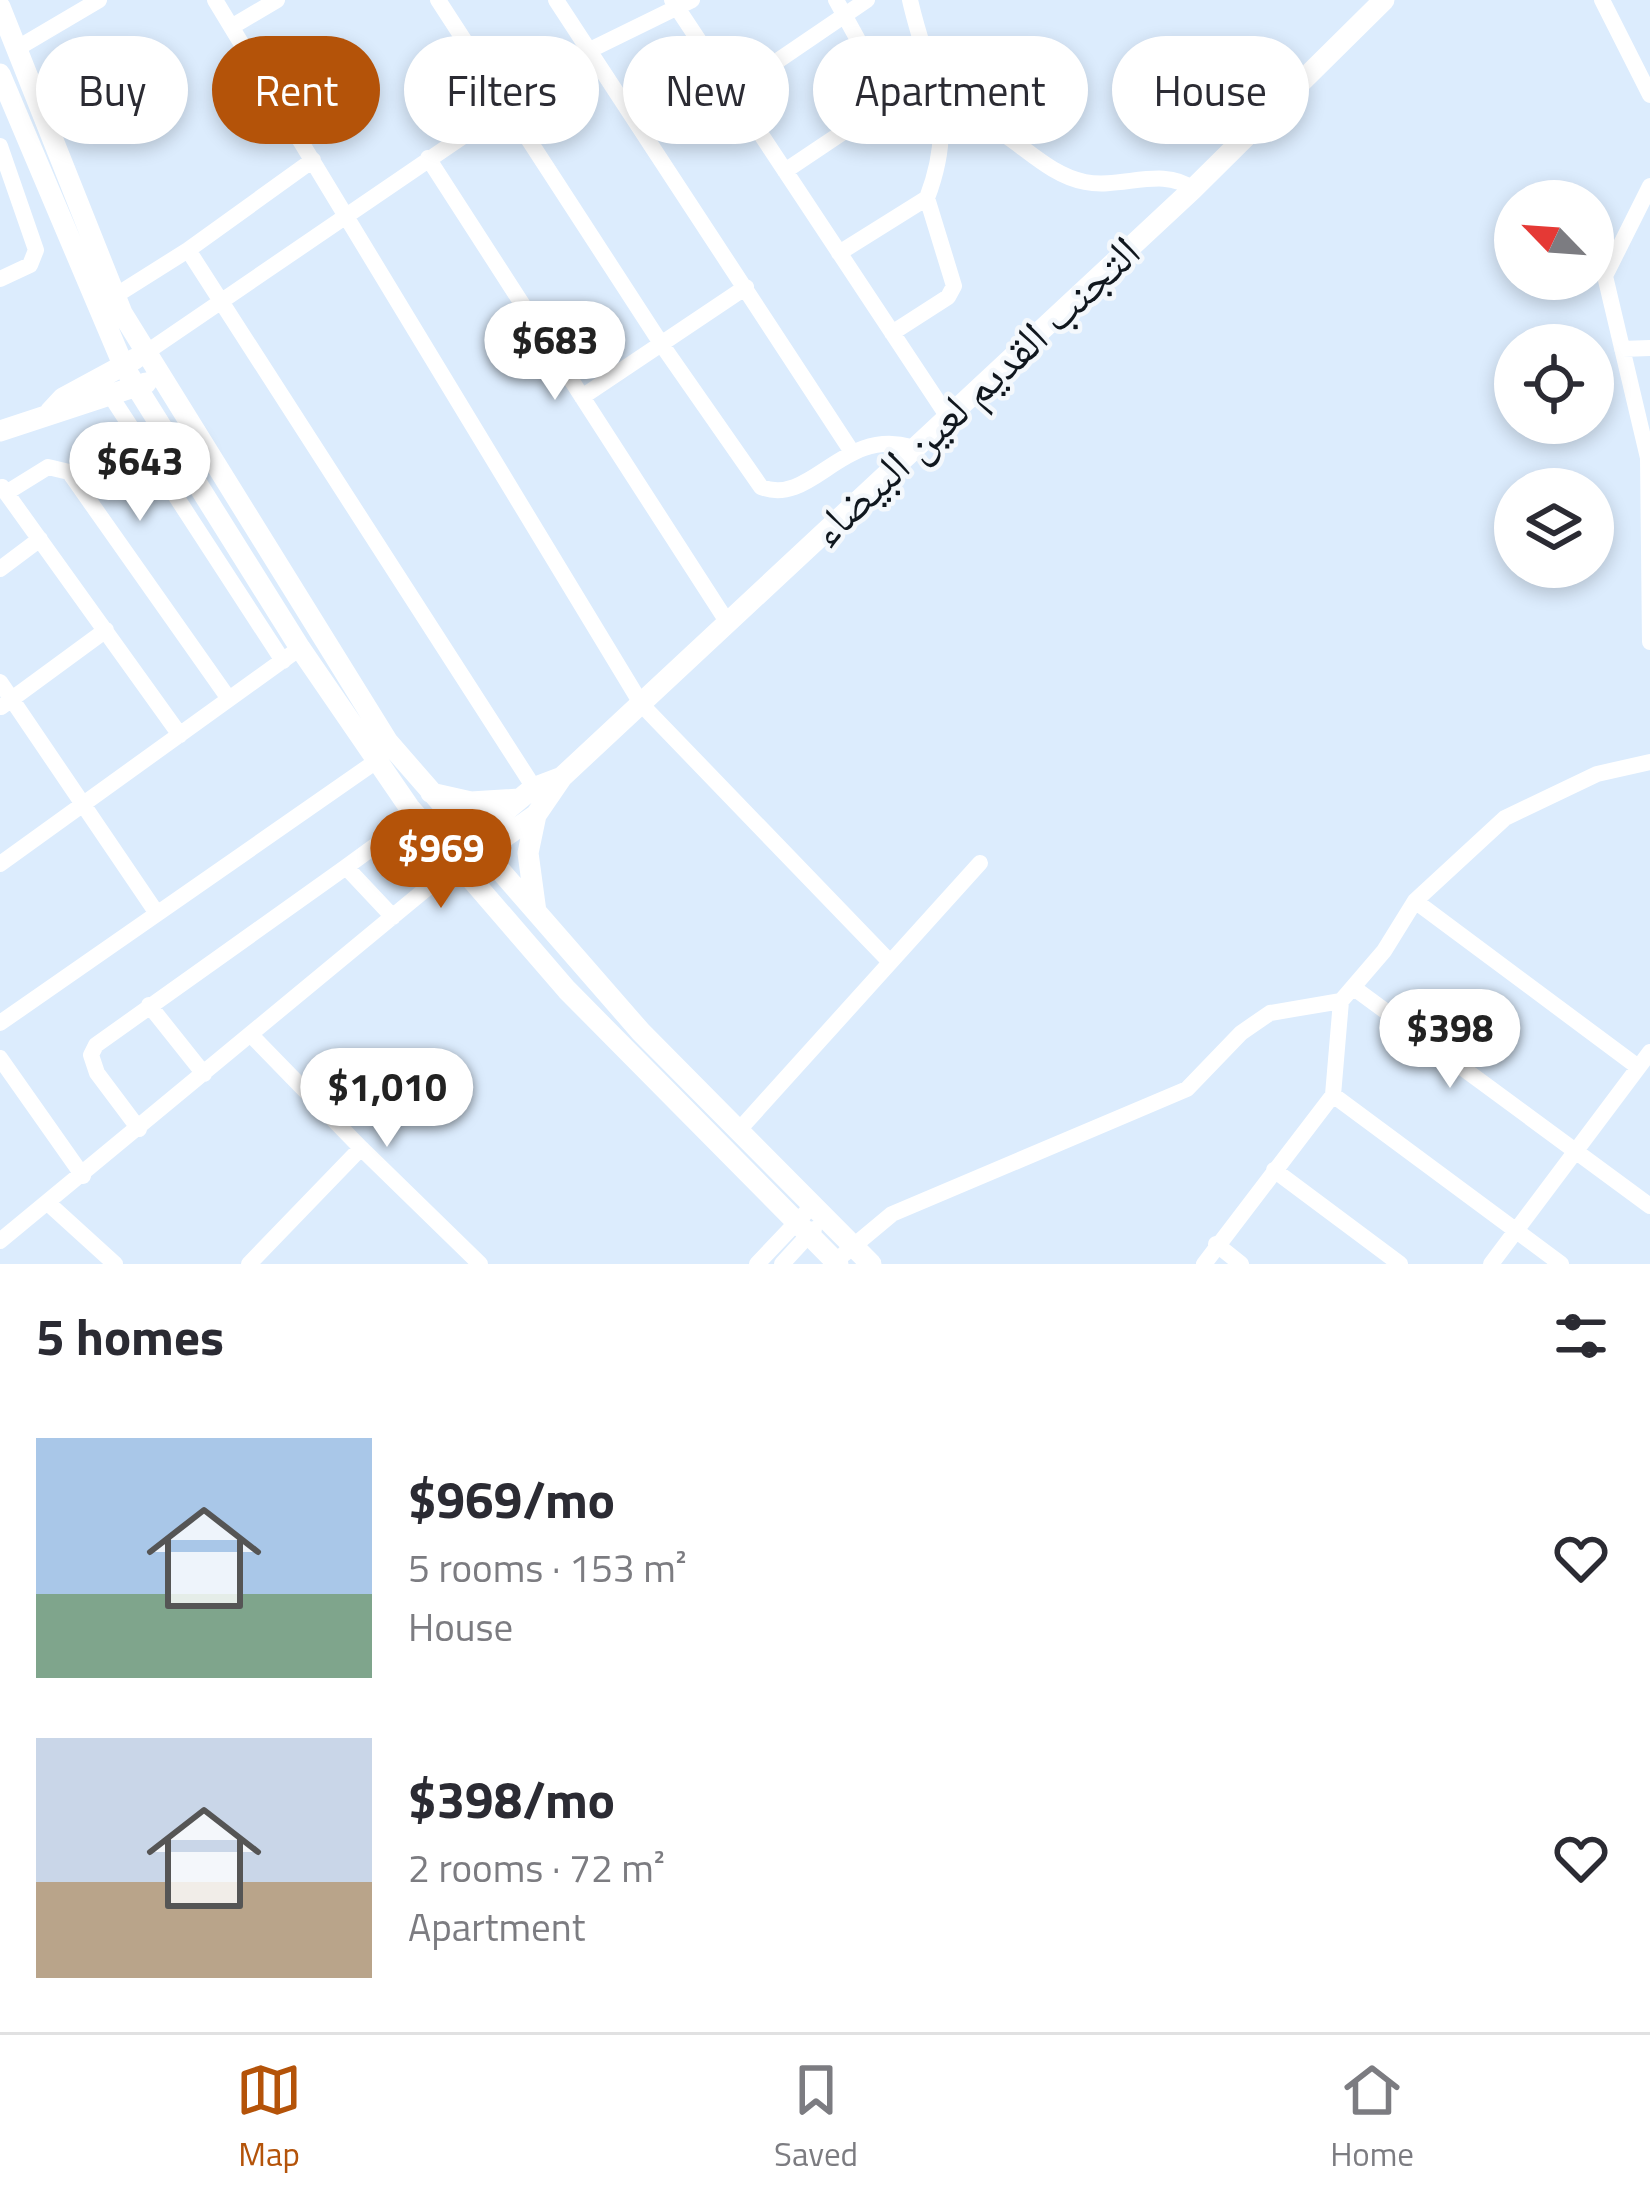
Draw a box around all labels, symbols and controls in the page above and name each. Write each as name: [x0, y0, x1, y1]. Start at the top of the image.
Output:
chip: Buy: [36, 36, 188, 144]
chip: Rent: [212, 36, 380, 144]
chip: Filters: [404, 36, 599, 144]
chip: New: [623, 36, 789, 144]
chip: Apartment: [813, 36, 1088, 144]
chip: House: [1112, 36, 1309, 144]
north arrow: [1494, 180, 1614, 300]
map controls: [1494, 180, 1614, 588]
street label: التجنب القديم لعين البيضاء: [793, 218, 1155, 562]
pin: $683: [484, 301, 626, 403]
text: $683: [511, 310, 599, 369]
button: locate: [1494, 324, 1614, 444]
pin: $643: [69, 422, 211, 524]
text: $643: [96, 431, 184, 490]
button: layers: [1494, 468, 1614, 588]
pin: $969: [370, 809, 512, 911]
text: $969: [397, 818, 485, 877]
pin: $398: [1379, 989, 1521, 1091]
text: $398: [1406, 998, 1494, 1057]
pin: $1,010: [289, 1048, 485, 1150]
text: $1,010: [327, 1057, 447, 1116]
text: 5 homes: [36, 1297, 224, 1375]
icon: filters: [1548, 1303, 1614, 1369]
text: $969/mo: [408, 1460, 615, 1538]
icon: home: [132, 1486, 276, 1630]
icon: heart: [1548, 1525, 1614, 1591]
text: 5 rooms · 153 m²: [408, 1538, 687, 1597]
text: House: [408, 1597, 513, 1656]
text: $398/mo: [408, 1760, 615, 1838]
icon: home: [132, 1786, 276, 1930]
icon: heart: [1548, 1825, 1614, 1891]
text: 2 rooms · 72 m²: [408, 1838, 665, 1897]
text: Apartment: [408, 1897, 585, 1956]
tab: Map: [236, 2057, 302, 2179]
tab: Saved: [774, 2057, 858, 2179]
tab: Home: [1330, 2057, 1414, 2179]

